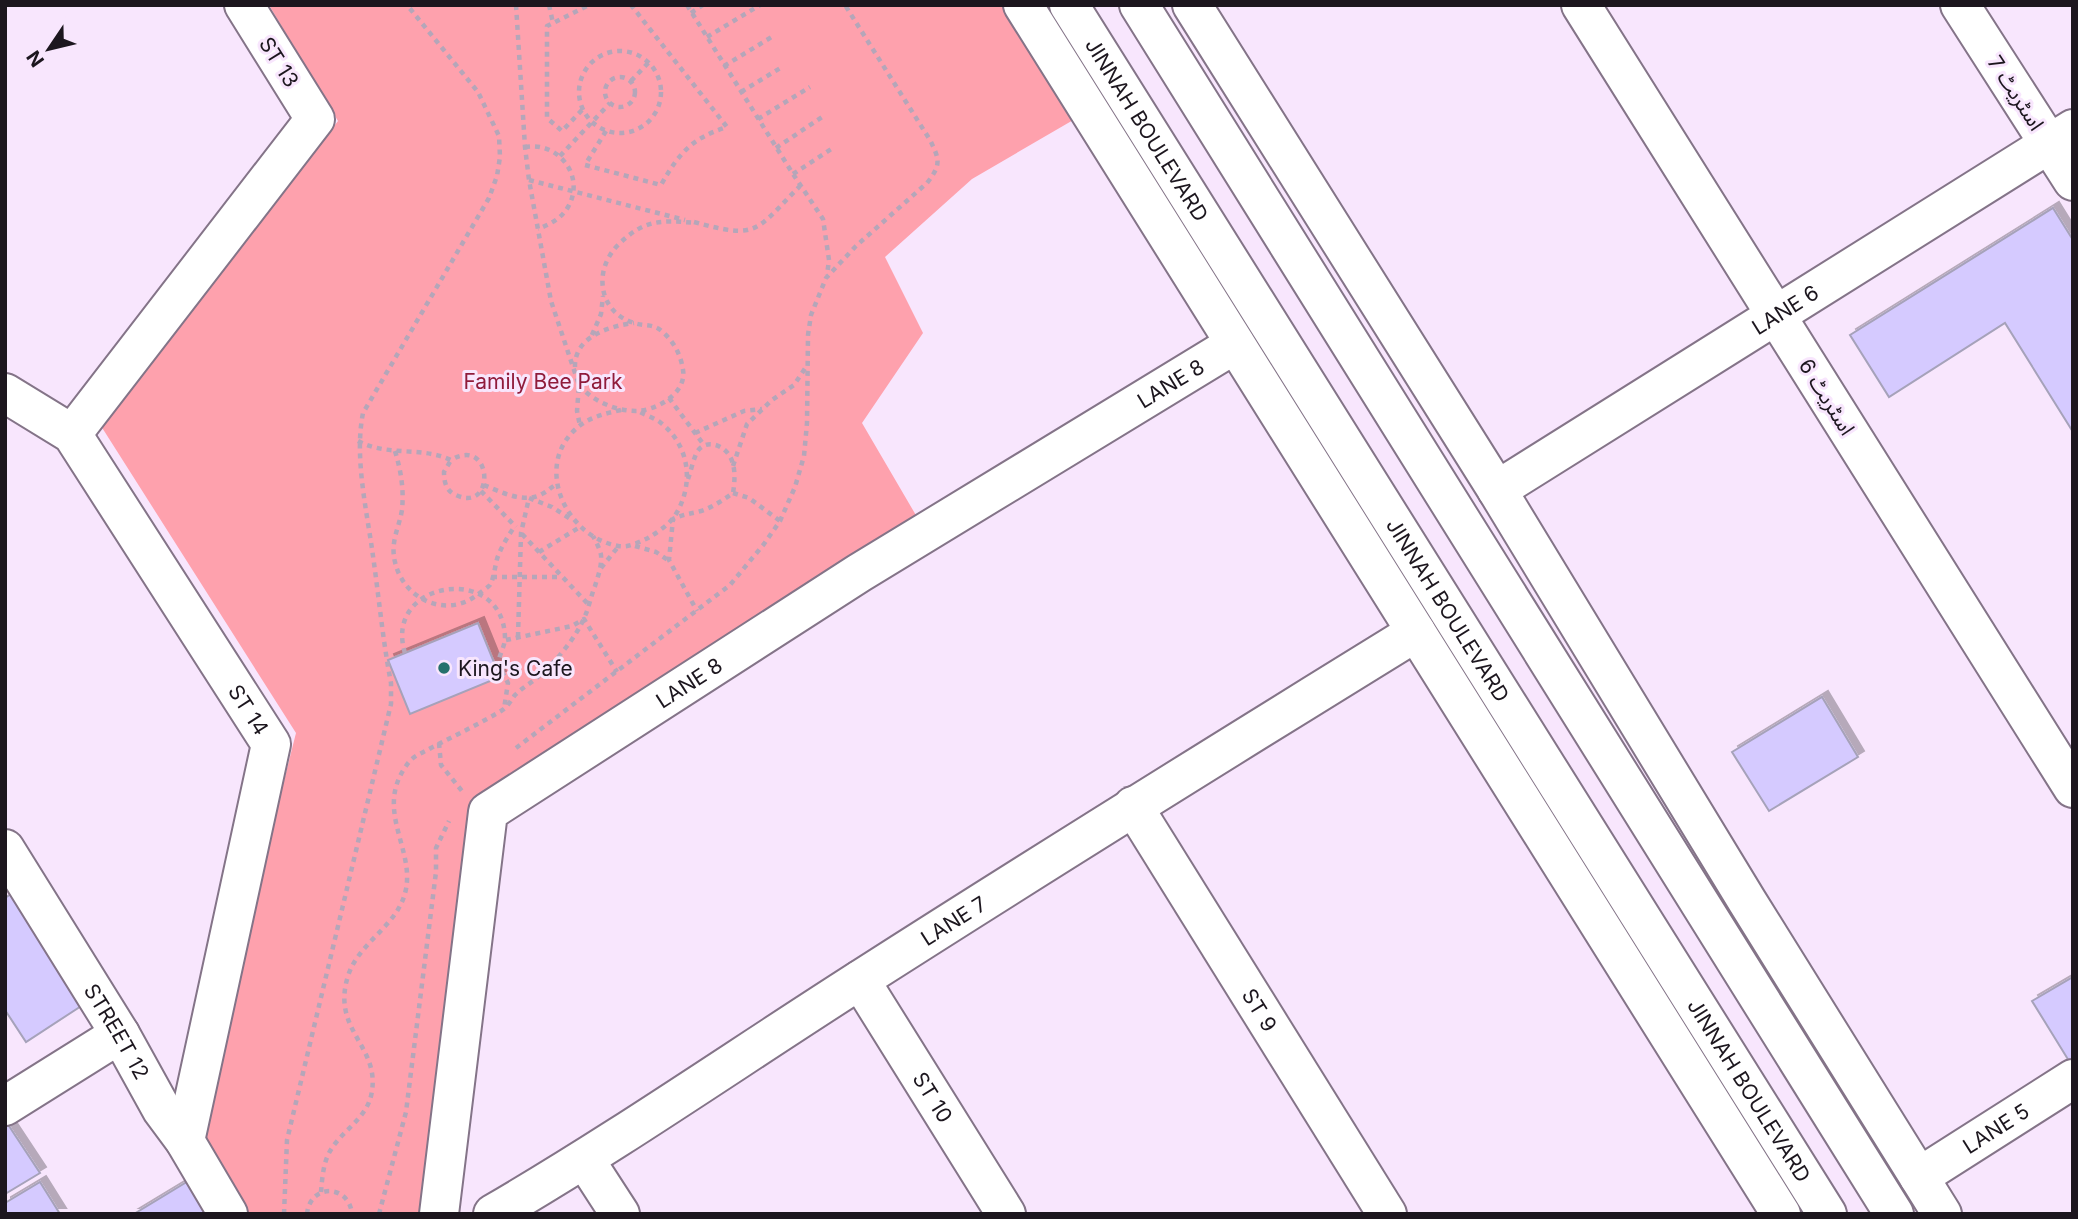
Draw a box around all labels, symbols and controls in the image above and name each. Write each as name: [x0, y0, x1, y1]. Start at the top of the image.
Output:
north arrow: [14, 14, 84, 84]
street label: ST 13: [254, 32, 304, 92]
street label: JINNAH BOULEVARD: [1080, 33, 1214, 226]
text: N: [22, 46, 49, 71]
street label: اسٹریٹ 7: [1983, 51, 2049, 135]
street label: LANE 6: [1747, 279, 1823, 340]
street label: LANE 8: [1132, 353, 1208, 413]
street label: اسٹریٹ 6: [1794, 354, 1860, 440]
park label: Family Bee Park: [463, 369, 623, 394]
street label: JINNAH BOULEVARD: [1382, 514, 1515, 706]
street label: LANE 8: [651, 652, 727, 713]
place label: King's Cafe: [458, 656, 573, 681]
marker: King's Cafe: [436, 660, 452, 676]
street label: ST 14: [223, 680, 274, 739]
street label: LANE 7: [916, 891, 991, 951]
street label: STREET 12: [79, 979, 155, 1083]
street label: ST 9: [1237, 984, 1283, 1036]
street label: JINNAH BOULEVARD: [1683, 994, 1816, 1187]
street label: ST 10: [908, 1067, 958, 1127]
street label: LANE 5: [1958, 1098, 2033, 1158]

